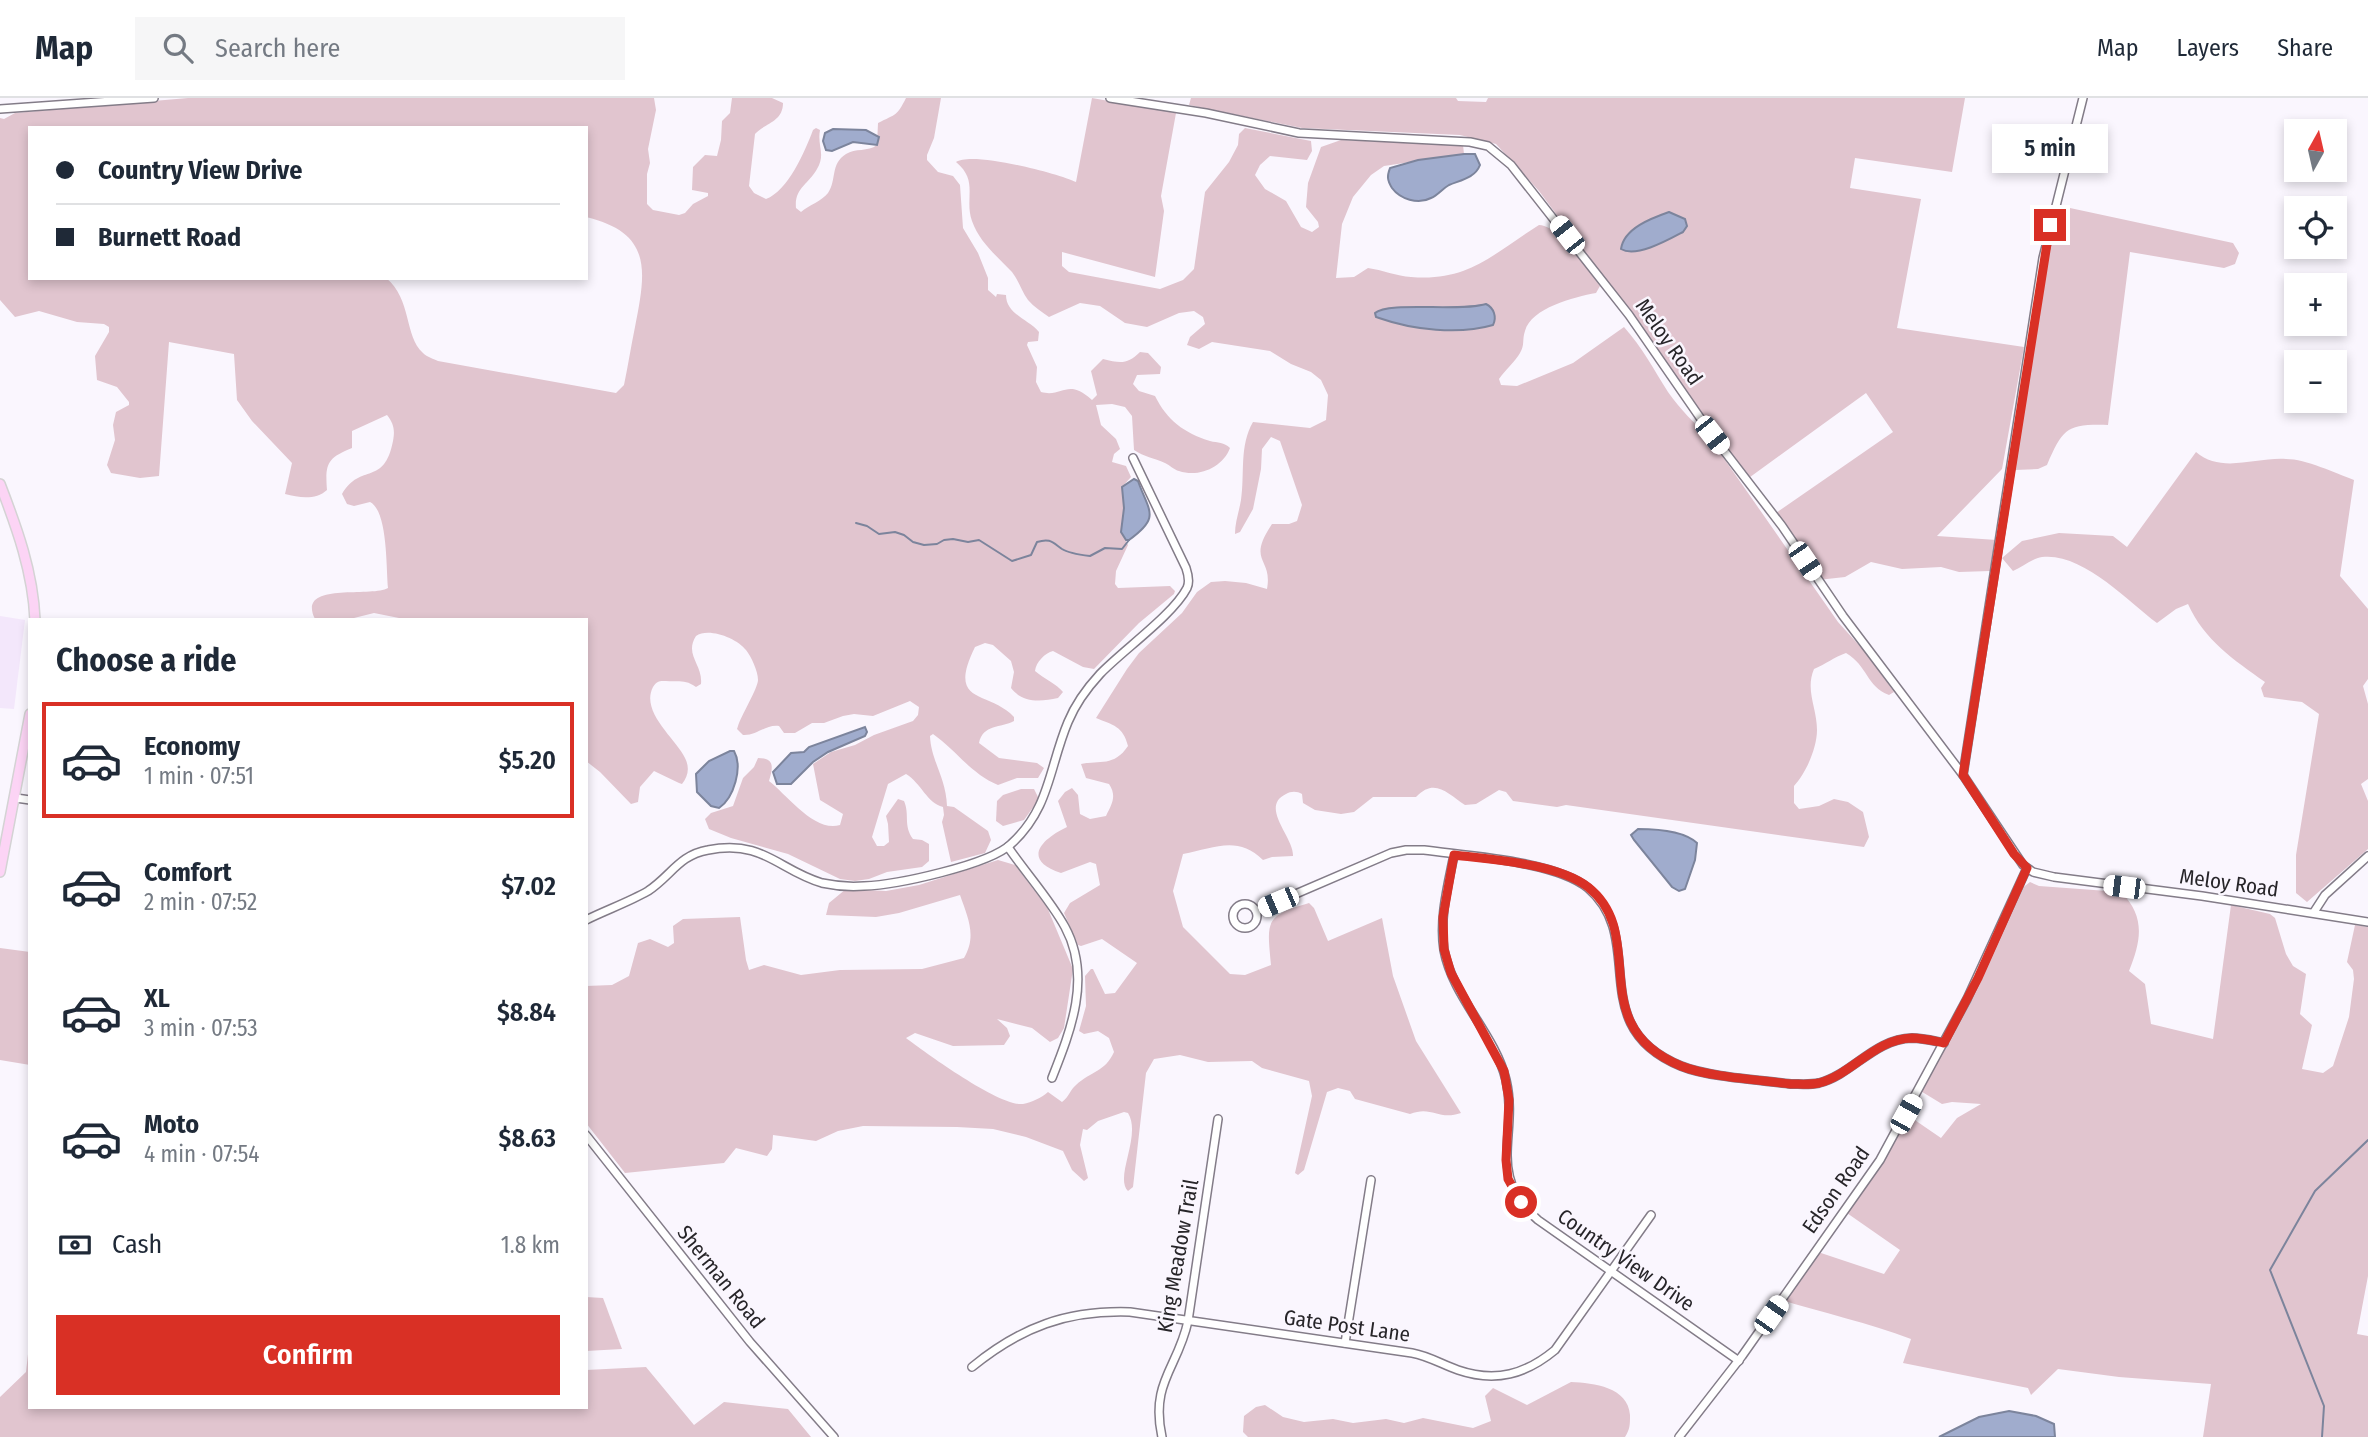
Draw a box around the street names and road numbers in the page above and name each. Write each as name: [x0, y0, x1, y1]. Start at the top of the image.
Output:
street label: Meloy Road: [1630, 294, 1708, 390]
street label: Meloy Road: [2178, 863, 2280, 903]
street label: Edson Road: [1797, 1141, 1875, 1239]
street label: King Meadow Trail: [1152, 1177, 1204, 1335]
street label: Country View Drive: [1552, 1203, 1700, 1317]
street label: Sherman Road: [672, 1220, 770, 1334]
street label: Gate Post Lane: [1282, 1304, 1412, 1348]

